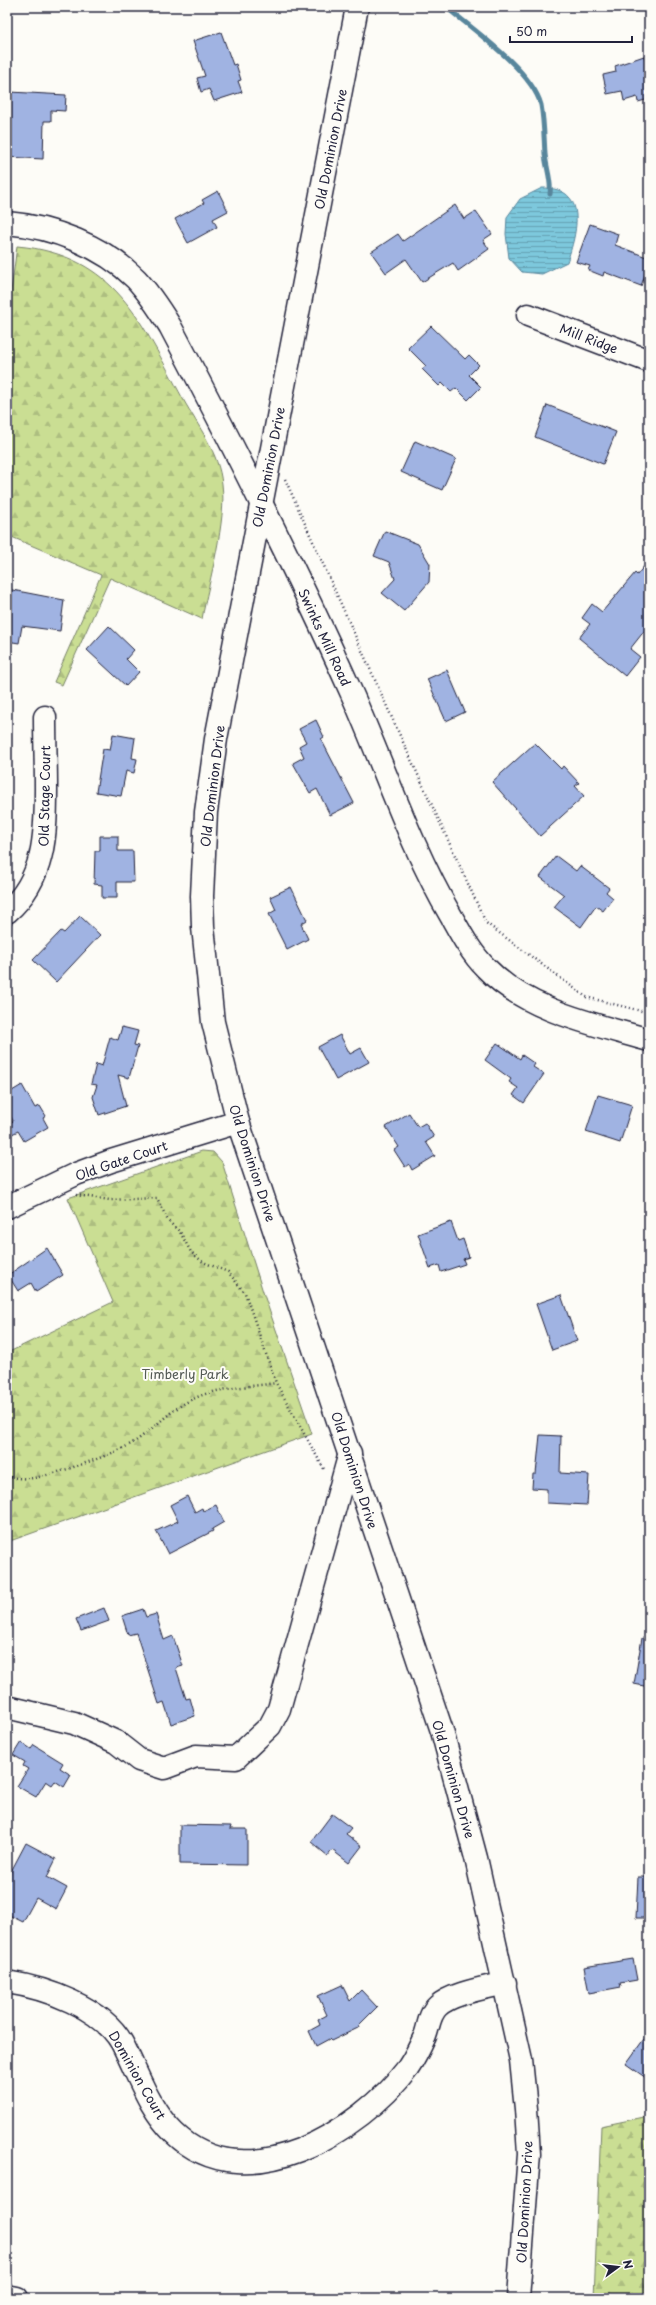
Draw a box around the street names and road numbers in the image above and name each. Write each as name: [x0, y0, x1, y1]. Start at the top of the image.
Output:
street label: Old Dominion Drive: [309, 87, 351, 211]
street label: Mill Ridge: [557, 318, 621, 358]
street label: Old Dominion Drive: [247, 405, 289, 529]
street label: Swinks Mill Road: [294, 585, 356, 689]
street label: Old Dominion Drive: [195, 724, 229, 848]
street label: Old Stage Court: [34, 745, 54, 847]
street label: Old Dominion Drive: [225, 1102, 281, 1224]
street label: Old Gate Court: [72, 1135, 170, 1185]
street label: Old Dominion Drive: [327, 1409, 383, 1531]
street label: Old Dominion Drive: [428, 1718, 480, 1841]
street label: Dominion Court: [105, 2027, 171, 2123]
street label: Old Dominion Drive: [511, 2140, 537, 2264]

